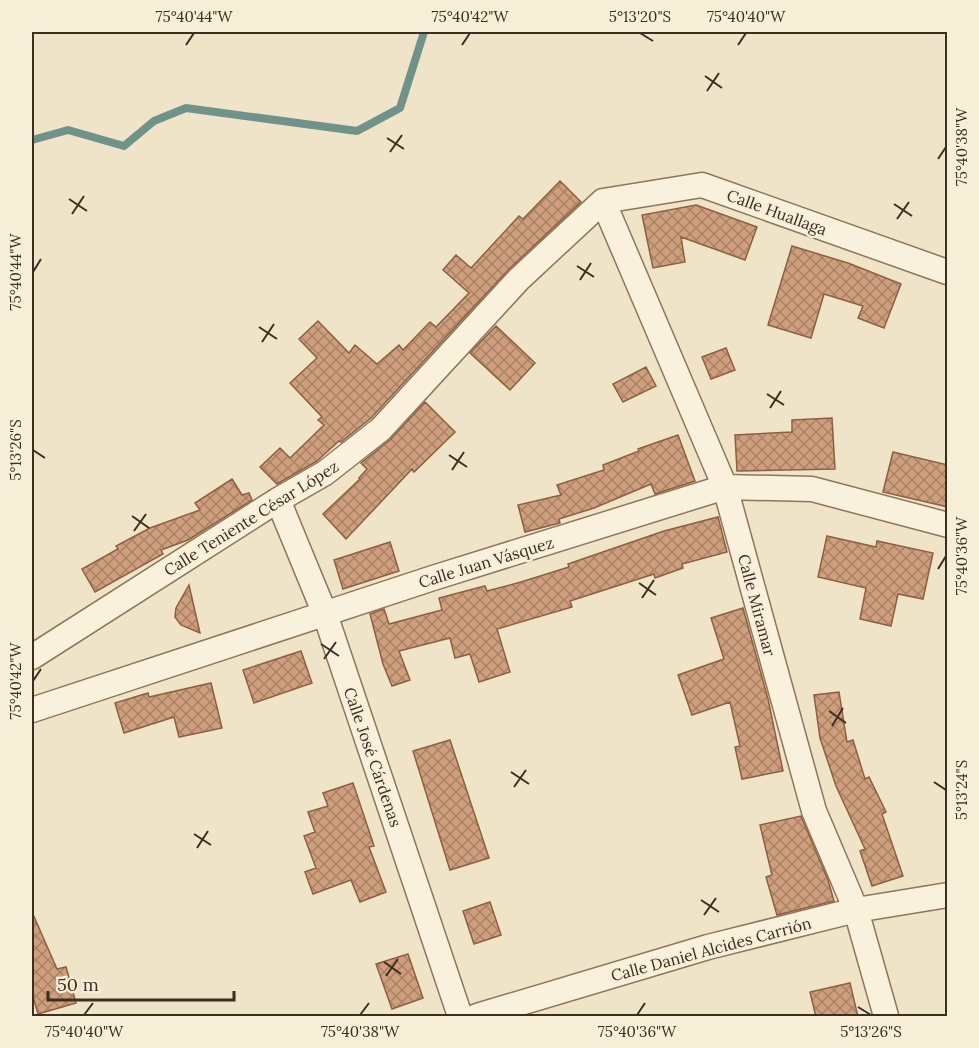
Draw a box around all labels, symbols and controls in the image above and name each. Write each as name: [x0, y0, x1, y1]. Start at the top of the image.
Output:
text: 75°40'44"W: [156, 7, 233, 26]
text: 75°40'42"W: [432, 7, 509, 26]
text: 5°13'20"S: [609, 7, 671, 26]
text: 75°40'40"W: [707, 7, 786, 26]
text: 75°40'38"W: [952, 107, 971, 186]
street label: Calle Huallaga: [724, 185, 830, 239]
text: 75°40'44"W: [6, 233, 25, 310]
text: 5°13'26"S: [6, 419, 25, 481]
street label: Calle Teniente César López: [160, 456, 342, 580]
text: 75°40'36"W: [952, 516, 971, 595]
street label: Calle Juan Vásquez: [416, 532, 556, 592]
street label: Calle Miramar: [734, 552, 780, 658]
text: 75°40'42"W: [6, 642, 25, 719]
street label: Calle José Cárdenas: [340, 685, 406, 829]
text: 5°13'24"S: [952, 760, 971, 820]
street label: Calle Daniel Alcides Carrión: [609, 913, 814, 985]
scale bar: [48, 964, 234, 1002]
text: 50 m: [57, 973, 99, 996]
text: 75°40'40"W: [45, 1022, 124, 1041]
text: 75°40'38"W: [321, 1022, 400, 1041]
text: 75°40'36"W: [598, 1022, 677, 1041]
text: 5°13'26"S: [840, 1022, 902, 1041]

